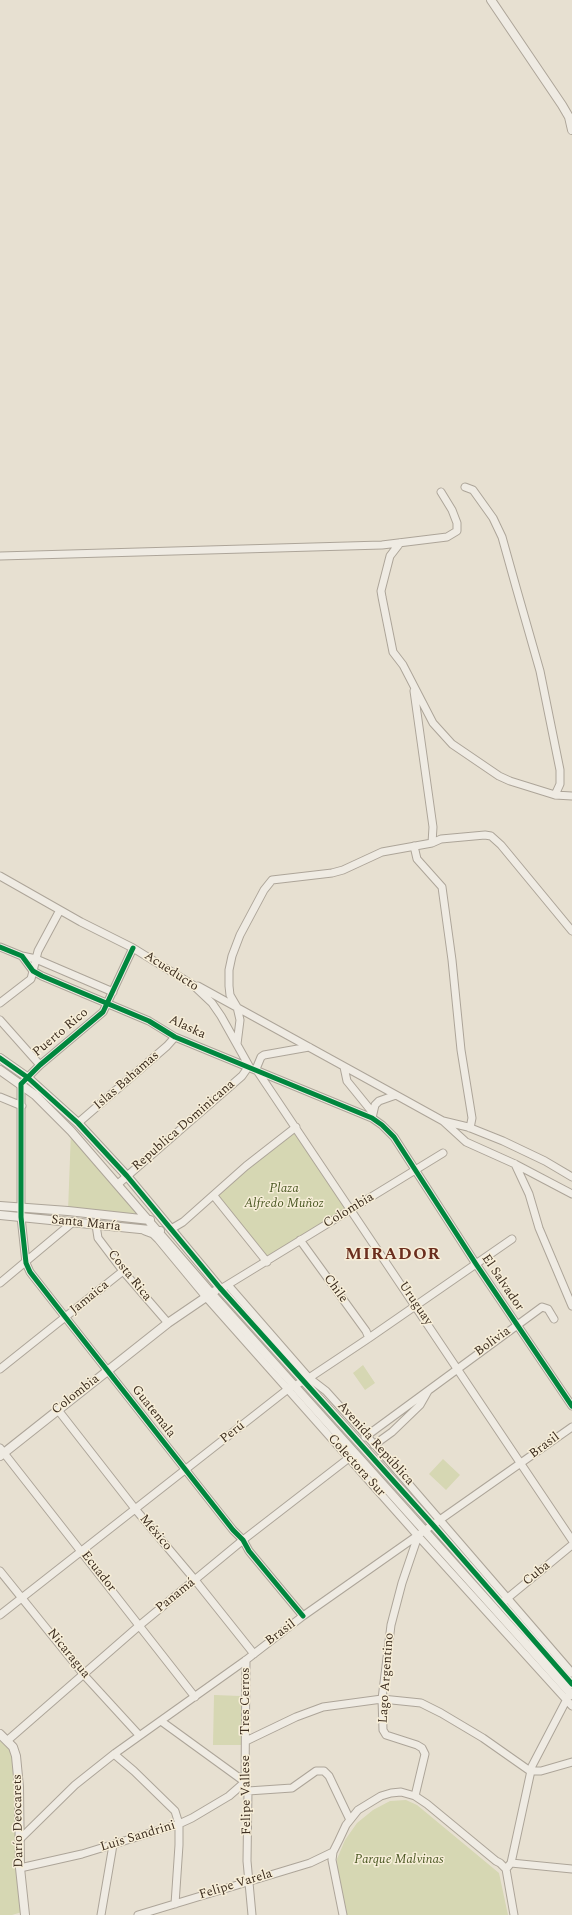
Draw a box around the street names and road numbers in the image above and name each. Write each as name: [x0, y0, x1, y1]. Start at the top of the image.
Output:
street label: Acueducto: [141, 949, 201, 995]
street label: Puerto Rico: [30, 1005, 92, 1061]
street label: Alaska: [166, 1013, 208, 1043]
street label: Islas Bahamas: [91, 1048, 163, 1114]
street label: Republica Dominicana: [130, 1077, 238, 1175]
street label: Colombia: [321, 1190, 377, 1232]
street label: Santa María: [51, 1213, 121, 1235]
street label: Costa Rica: [104, 1247, 154, 1305]
street label: El Salvador: [477, 1252, 527, 1314]
street label: Chile: [320, 1272, 350, 1306]
street label: Jamaica: [68, 1278, 112, 1318]
street label: Uruguay: [395, 1279, 435, 1329]
street label: Bolivia: [472, 1324, 514, 1360]
street label: Colombia: [49, 1372, 103, 1418]
street label: Guatemala: [128, 1383, 178, 1441]
street label: Avenida República: [333, 1399, 417, 1489]
street label: Perú: [218, 1419, 248, 1447]
street label: Brasil: [527, 1430, 563, 1462]
street label: Colectora Sur: [324, 1432, 388, 1500]
street label: México: [135, 1512, 175, 1554]
street label: Ecuador: [77, 1548, 119, 1596]
street label: Cuba: [520, 1558, 554, 1590]
street label: Panamá: [153, 1576, 199, 1616]
street label: Brasil: [263, 1617, 299, 1649]
street label: Nicaragua: [43, 1626, 93, 1682]
street label: Lago Argentino: [376, 1632, 398, 1724]
street label: Tres Cerros: [238, 1667, 254, 1735]
street label: Felipe Vallese: [239, 1755, 255, 1835]
street label: Darío Deocarets: [10, 1774, 28, 1868]
street label: Luis Sandrini: [99, 1818, 177, 1856]
street label: Felipe Varela: [198, 1866, 274, 1904]

